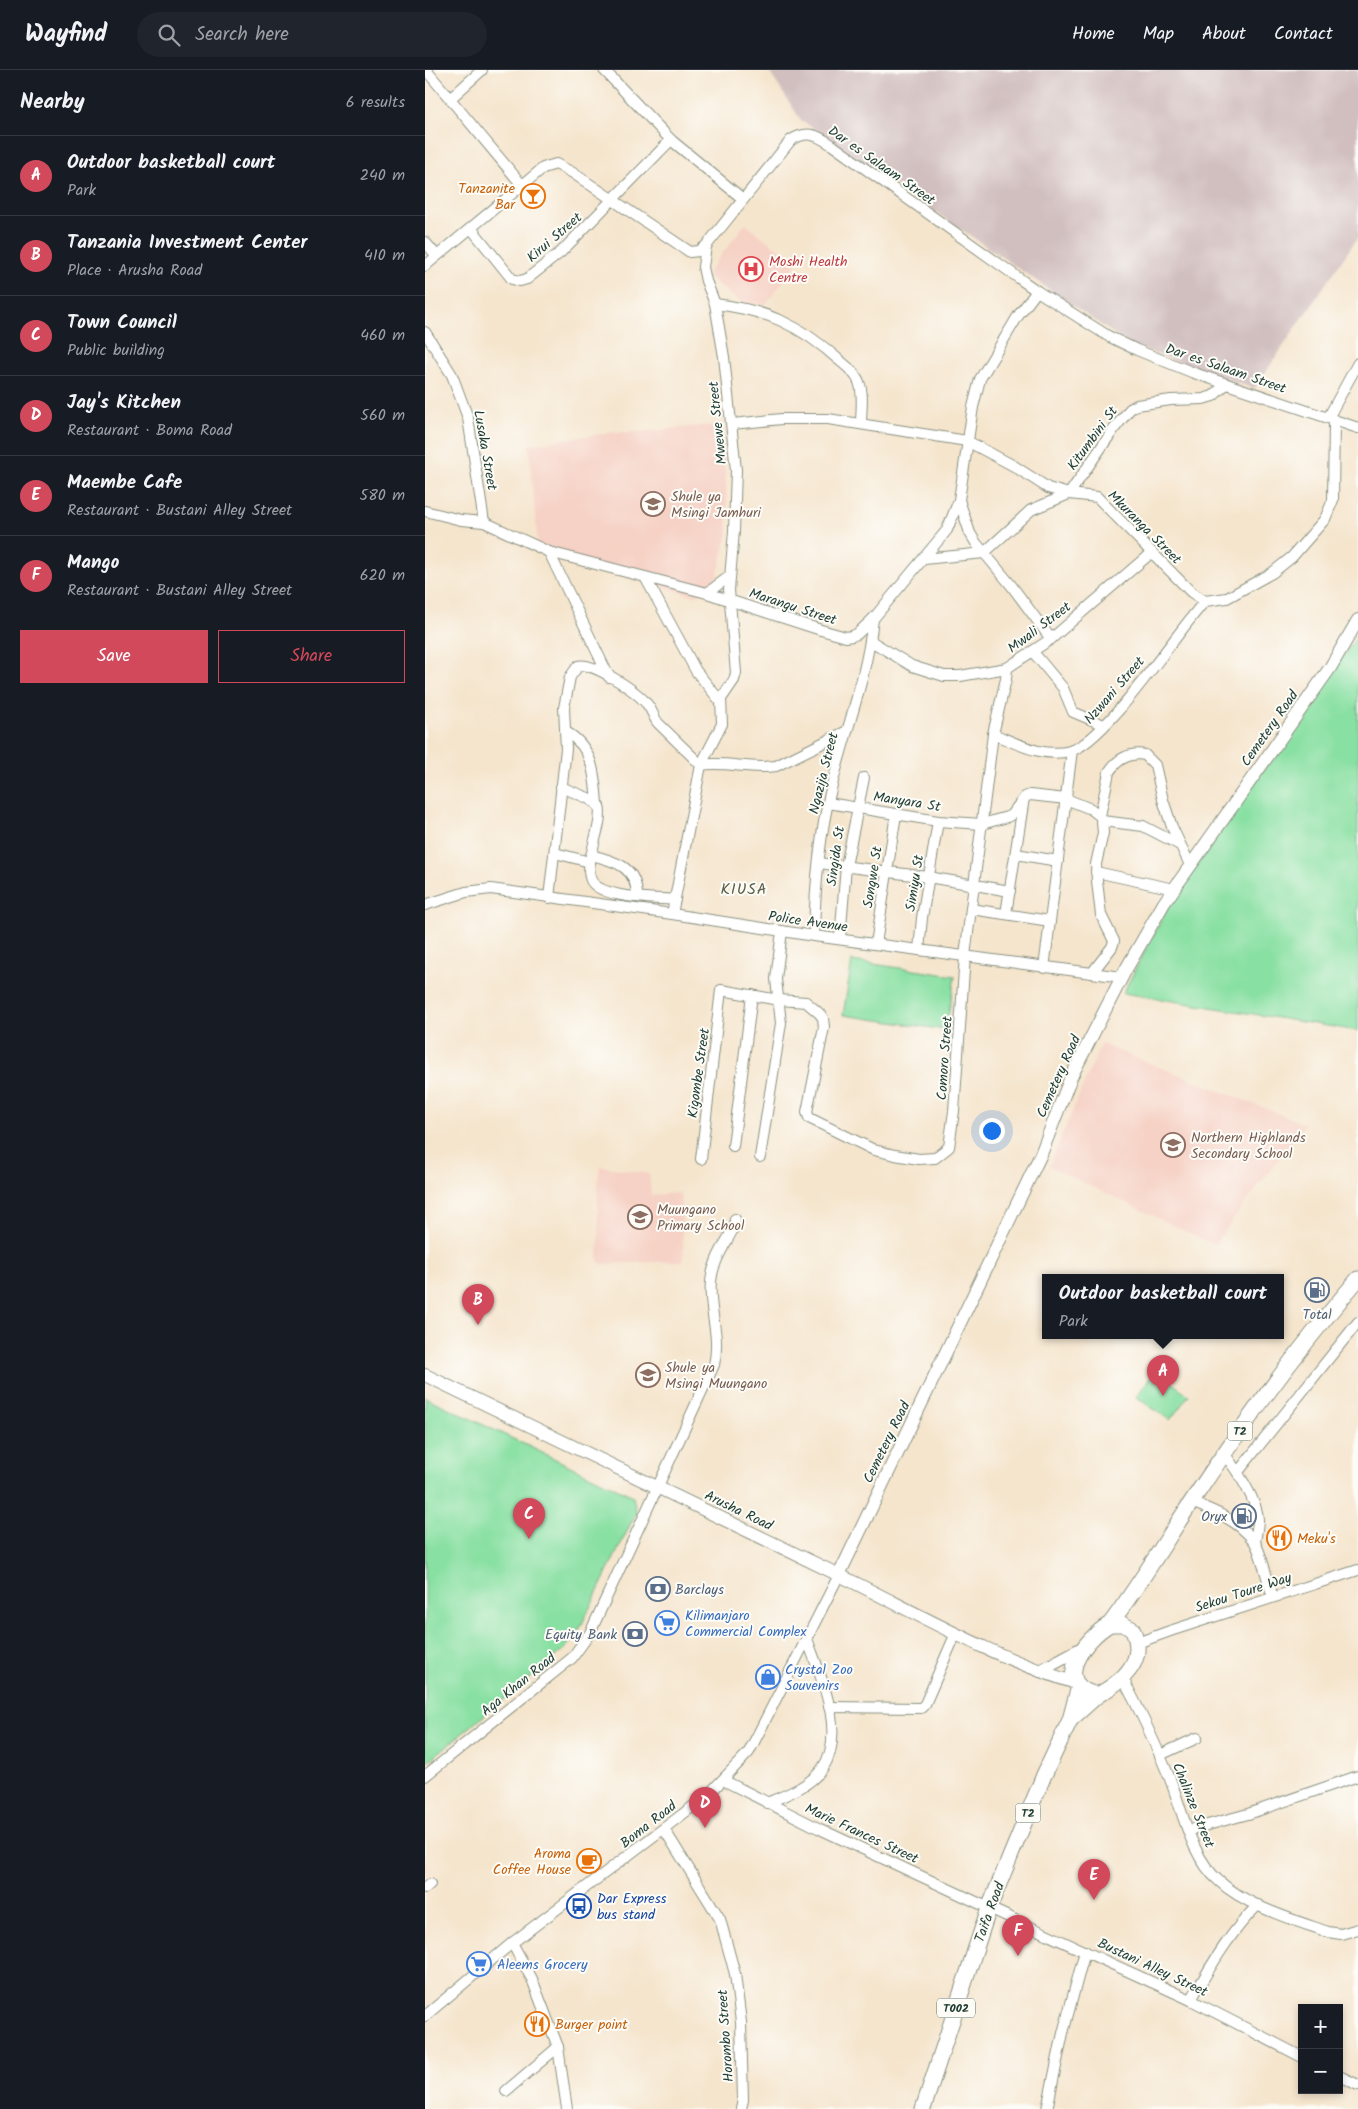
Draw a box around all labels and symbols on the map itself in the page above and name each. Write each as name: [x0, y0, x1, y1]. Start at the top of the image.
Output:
street label: Dar es Salaam Street: [823, 121, 940, 211]
place label: Tanzanite Bar: [458, 178, 516, 216]
bar icon: Tanzanite Bar: [520, 183, 546, 209]
street label: Kirui Street: [522, 207, 588, 268]
place label: Moshi Health Centre: [769, 251, 847, 289]
hospital icon: Moshi Health Centre: [738, 256, 764, 282]
street label: Dar es Salaam Street: [1162, 338, 1290, 400]
street label: Mwewe Street: [703, 380, 733, 466]
street label: Kitumbini St: [1062, 401, 1124, 475]
street label: Lusaka Street: [467, 408, 503, 493]
place label: Shule ya Msingi Jamhuri: [671, 486, 762, 524]
street label: Mkuranga Street: [1102, 486, 1187, 570]
school or university icon: Shule ya Msingi Jamhuri: [640, 491, 666, 517]
street label: Marangu Street: [746, 582, 840, 632]
street label: Mwali Street: [1003, 596, 1077, 659]
street label: Nzwani Street: [1079, 651, 1151, 729]
street label: Cemetery Road: [1235, 685, 1305, 771]
street label: Ngazija Street: [803, 730, 845, 816]
street label: Manyara St: [872, 786, 943, 818]
street label: Singida St: [821, 824, 851, 887]
street label: Songwe St: [857, 844, 889, 910]
street label: Simiyu St: [900, 853, 930, 913]
district label: KIUSA: [720, 877, 768, 902]
street label: Police Avenue: [767, 906, 850, 939]
street label: Comoro Street: [931, 1015, 959, 1101]
street label: Kigombe Street: [682, 1026, 716, 1119]
street label: Cemetery Road: [1031, 1030, 1087, 1121]
your location: [979, 1118, 1005, 1144]
place label: Northern Highlands Secondary School: [1191, 1127, 1306, 1165]
school or university icon: Northern Highlands Secondary School: [1160, 1132, 1186, 1158]
place label: Muungano Primary School: [657, 1199, 745, 1237]
school or university icon: Muungano Primary School: [627, 1204, 653, 1230]
fuel station icon: Total: [1304, 1277, 1330, 1303]
pin: B: [462, 1284, 494, 1325]
place label: Total: [1302, 1304, 1332, 1326]
pin: A: [1147, 1355, 1179, 1396]
place label: Shule ya Msingi Muungano: [665, 1357, 767, 1395]
school or university icon: Shule ya Msingi Muungano: [635, 1362, 661, 1388]
street label: Cemetery Road: [858, 1397, 917, 1487]
road number: T2: [1227, 1422, 1253, 1440]
street label: Arusha Road: [701, 1485, 777, 1537]
pin: C: [513, 1498, 545, 1539]
fuel station icon: Oryx: [1231, 1503, 1257, 1529]
place label: Oryx: [1201, 1506, 1228, 1528]
restaurant icon: Meku's: [1266, 1525, 1292, 1551]
place label: Meku's: [1297, 1528, 1336, 1550]
street label: Sekou Toure Way: [1192, 1567, 1295, 1619]
bank icon: Barclays: [645, 1576, 671, 1602]
place label: Barclays: [675, 1579, 724, 1601]
place label: Kilimanjaro Commercial Complex: [685, 1605, 807, 1643]
supermarket icon: Kilimanjaro Commercial Complex: [654, 1610, 680, 1636]
bank icon: Equity Bank: [622, 1621, 648, 1647]
place label: Equity Bank: [545, 1624, 617, 1646]
street label: Aga Khan Road: [476, 1647, 562, 1722]
place label: Crystal Zoo Souvenirs: [785, 1659, 853, 1697]
shop icon: Crystal Zoo Souvenirs: [755, 1664, 781, 1690]
street label: Chalinze Street: [1166, 1759, 1220, 1852]
pin: D: [689, 1787, 721, 1828]
street label: Boma Road: [616, 1795, 682, 1854]
street label: Marie Frances Street: [801, 1798, 923, 1870]
road number: T2: [1015, 1804, 1041, 1822]
place label: Aroma Coffee House: [493, 1843, 572, 1881]
cafe icon: Aroma Coffee House: [576, 1848, 602, 1874]
pin: E: [1078, 1859, 1110, 1900]
street label: Taifa Road: [969, 1878, 1011, 1946]
place label: Dar Express bus stand: [597, 1888, 667, 1926]
bus stop icon: Dar Express bus stand: [566, 1893, 592, 1919]
pin: F: [1002, 1915, 1034, 1956]
street label: Bustani Alley Street: [1094, 1933, 1212, 2003]
supermarket icon: Aleems Grocery: [466, 1951, 492, 1977]
place label: Aleems Grocery: [497, 1954, 588, 1976]
street label: Horombo Street: [712, 1988, 740, 2083]
road number: T002: [937, 1999, 975, 2018]
restaurant icon: Burger point: [524, 2011, 550, 2037]
place label: Burger point: [555, 2014, 628, 2036]

